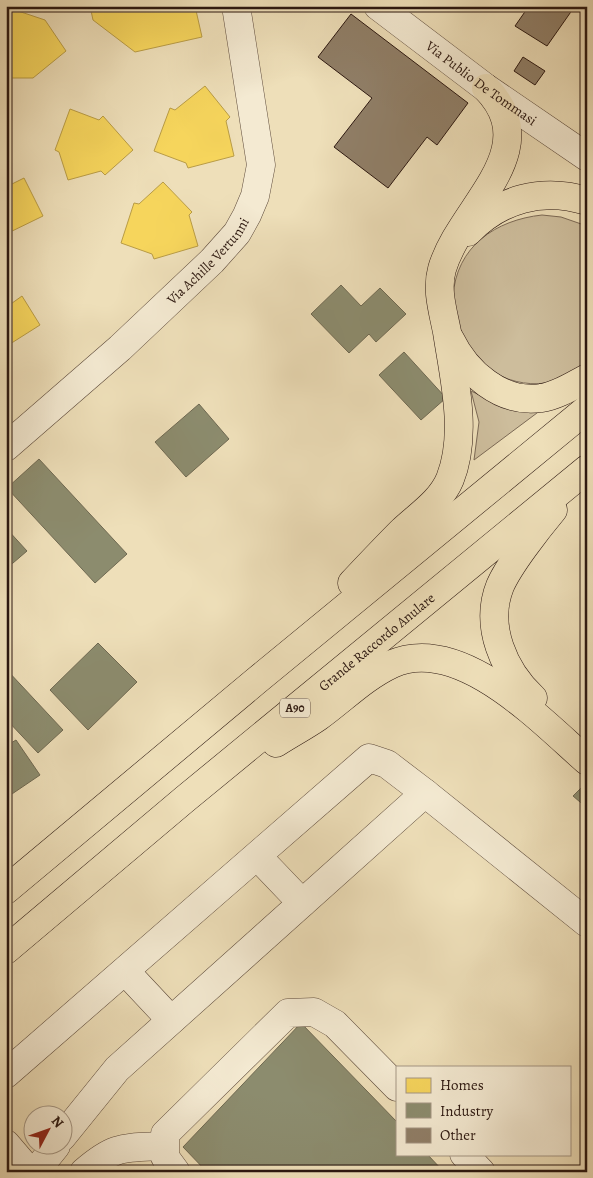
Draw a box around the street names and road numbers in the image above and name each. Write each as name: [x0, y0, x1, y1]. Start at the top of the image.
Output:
street label: Via Publio De Tommasi: [421, 36, 541, 130]
street label: Via Achille Vertunni: [162, 214, 254, 310]
street label: Grande Raccordo Anulare: [315, 589, 439, 696]
road number: A90: [280, 698, 310, 718]

